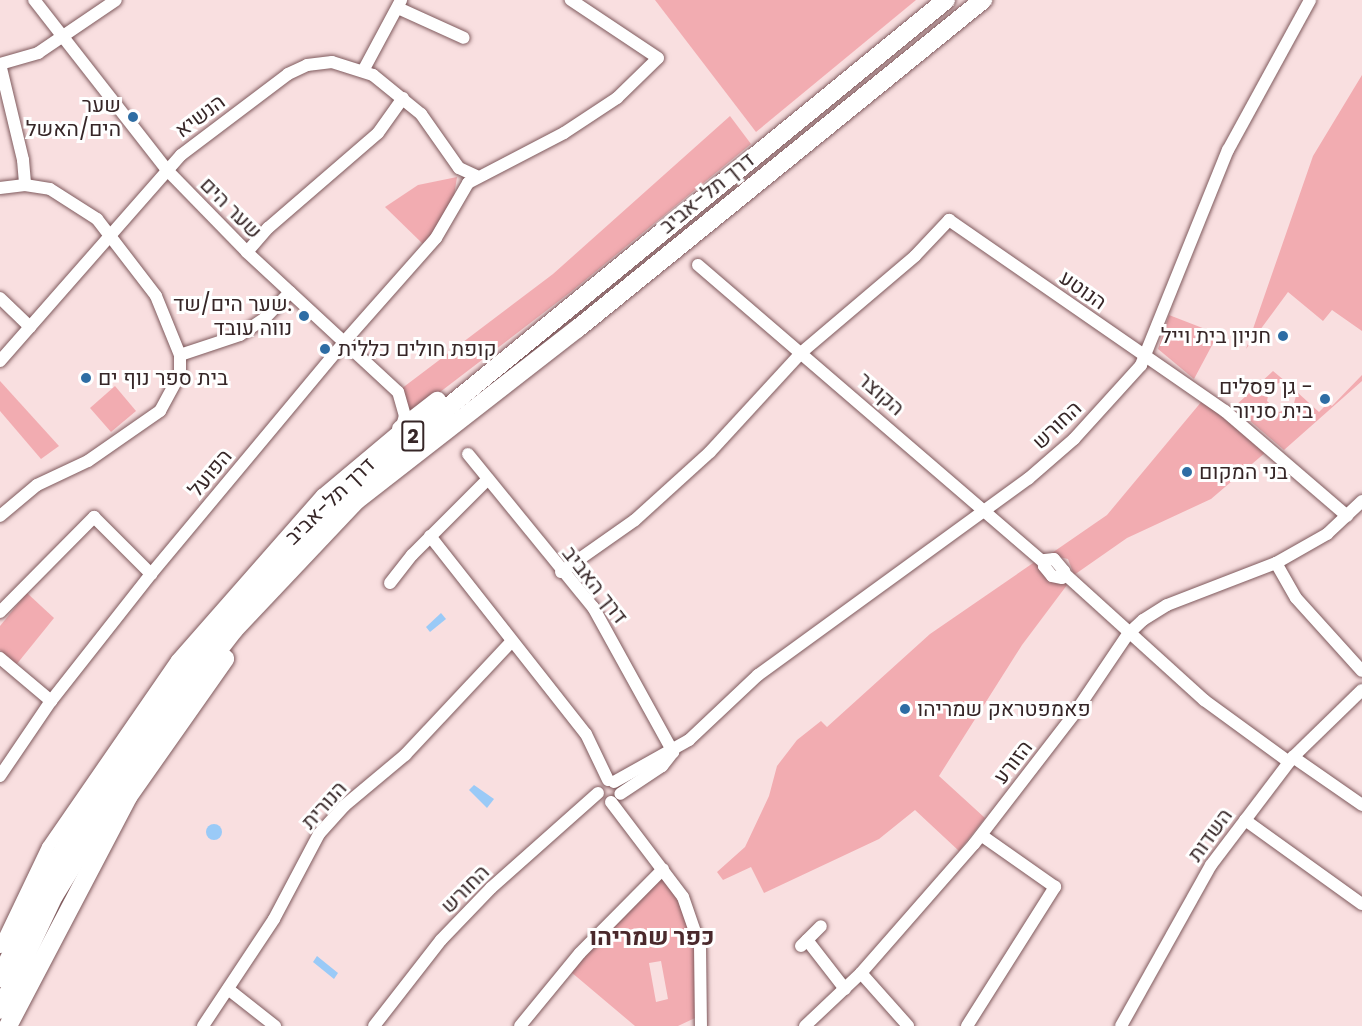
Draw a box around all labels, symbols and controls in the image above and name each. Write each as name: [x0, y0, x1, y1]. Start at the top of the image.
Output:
street label: הנשיא: [170, 89, 230, 143]
place label: שער הים/האשל: [26, 92, 121, 142]
marker: שער הים/האשל: [126, 110, 140, 124]
street label: דרך תל-אביב: [655, 147, 759, 239]
street label: שער הים: [195, 172, 267, 244]
street label: הנוטע: [1055, 265, 1111, 315]
place label: שער הים/שד. נווה עובד: [173, 291, 292, 341]
marker: שער הים/שד. נווה עובד: [297, 309, 311, 323]
place label: חניון בית וייל: [1161, 323, 1271, 349]
marker: חניון בית וייל: [1276, 329, 1290, 343]
place label: קופת חולים כללית: [338, 336, 496, 362]
marker: קופת חולים כללית: [316, 340, 334, 358]
place label: בית ספר נוף ים: [98, 365, 228, 391]
street label: הקוצר: [853, 367, 909, 421]
marker: בית ספר נוף ים: [79, 371, 93, 385]
place label: גן פסלים - בית סניור: [1219, 374, 1313, 424]
marker: גן פסלים - בית סניור: [1318, 392, 1332, 406]
street label: החורש: [1027, 396, 1087, 454]
road number: 2: [401, 419, 425, 453]
street label: הפועל: [183, 444, 237, 502]
street label: דרך תל-אביב: [280, 452, 380, 550]
place label: בני המקום: [1199, 459, 1288, 485]
marker: בני המקום: [1180, 465, 1194, 479]
street label: דרך האביב: [557, 541, 633, 629]
place label: פאמפטראק שמריהו: [917, 696, 1091, 722]
marker: פאמפטראק שמריהו: [898, 702, 912, 716]
street label: הזורע: [988, 735, 1038, 789]
street label: הנורית: [296, 776, 352, 834]
street label: השדות: [1182, 804, 1238, 866]
street label: החורש: [435, 859, 495, 919]
district label: כפר שמריהו: [589, 923, 715, 951]

